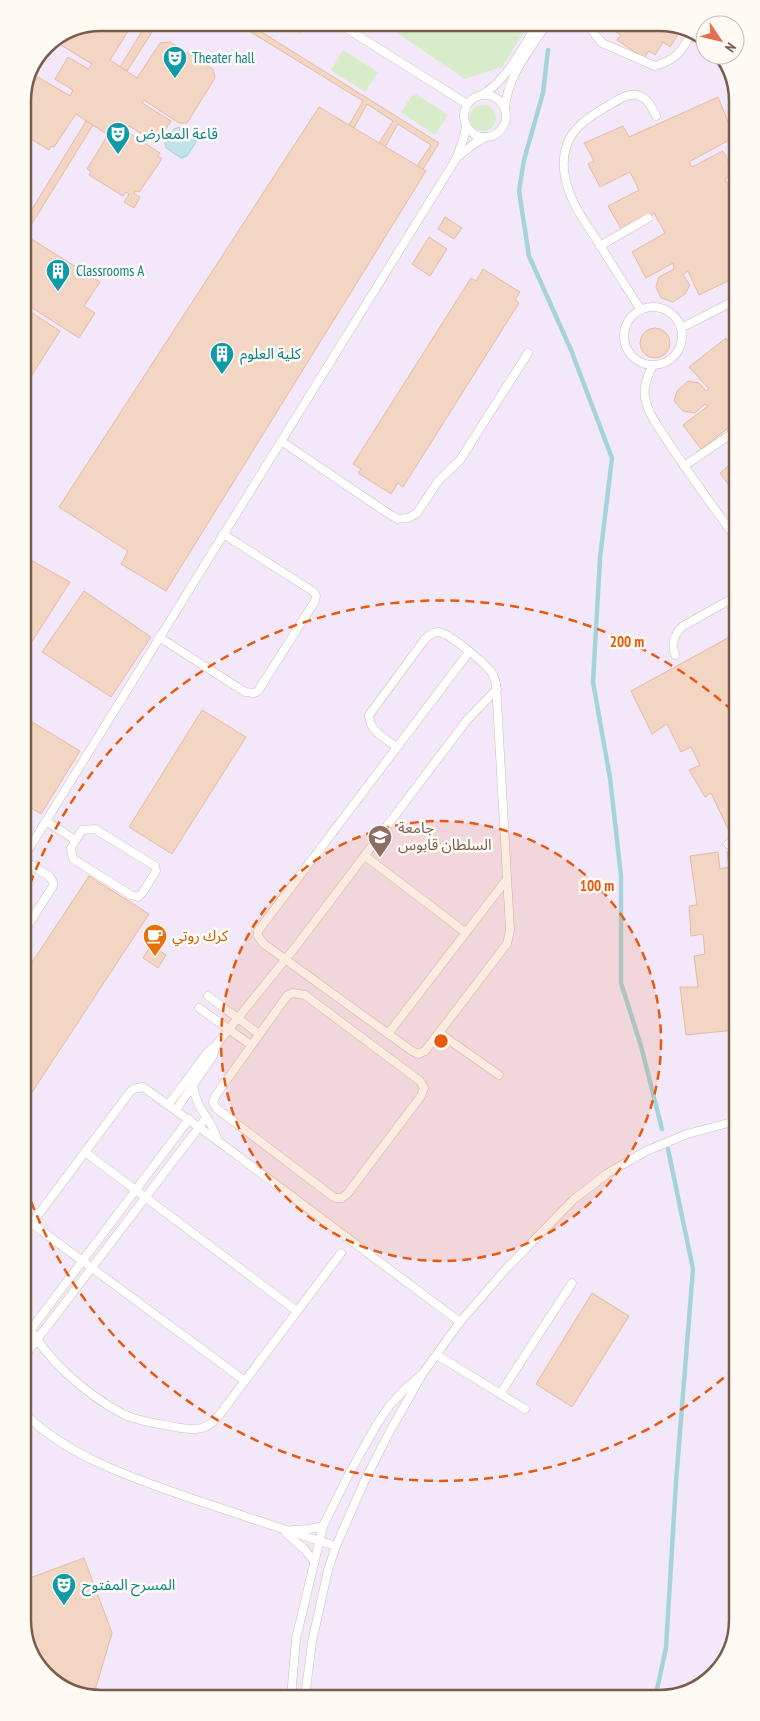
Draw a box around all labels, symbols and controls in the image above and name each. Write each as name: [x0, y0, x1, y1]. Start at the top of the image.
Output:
north arrow: [695, 15, 745, 65]
text: N: [721, 39, 740, 56]
theatre icon: Theater hall: [162, 45, 188, 79]
place label: Theater hall: [192, 48, 255, 67]
theatre icon: قاعة المعارض: [105, 121, 131, 155]
place label: قاعة المعارض: [136, 124, 218, 143]
building icon: Classrooms A: [45, 258, 71, 292]
place label: Classrooms A: [76, 261, 145, 280]
building icon: كلية العلوم: [209, 341, 235, 375]
place label: كلية العلوم: [240, 344, 302, 365]
text: 200 m: [610, 632, 644, 651]
place label: جامعة السلطان قابوس: [398, 818, 492, 854]
school or university icon: جامعة السلطان قابوس: [367, 824, 393, 858]
text: 100 m: [580, 876, 614, 895]
cafe icon: كرك روتي: [142, 923, 168, 957]
place label: كرك روتي: [172, 926, 229, 947]
centre of rings: [432, 1032, 450, 1050]
theatre icon: المسرح المفتوح: [51, 1572, 77, 1606]
place label: المسرح المفتوح: [82, 1575, 175, 1597]

